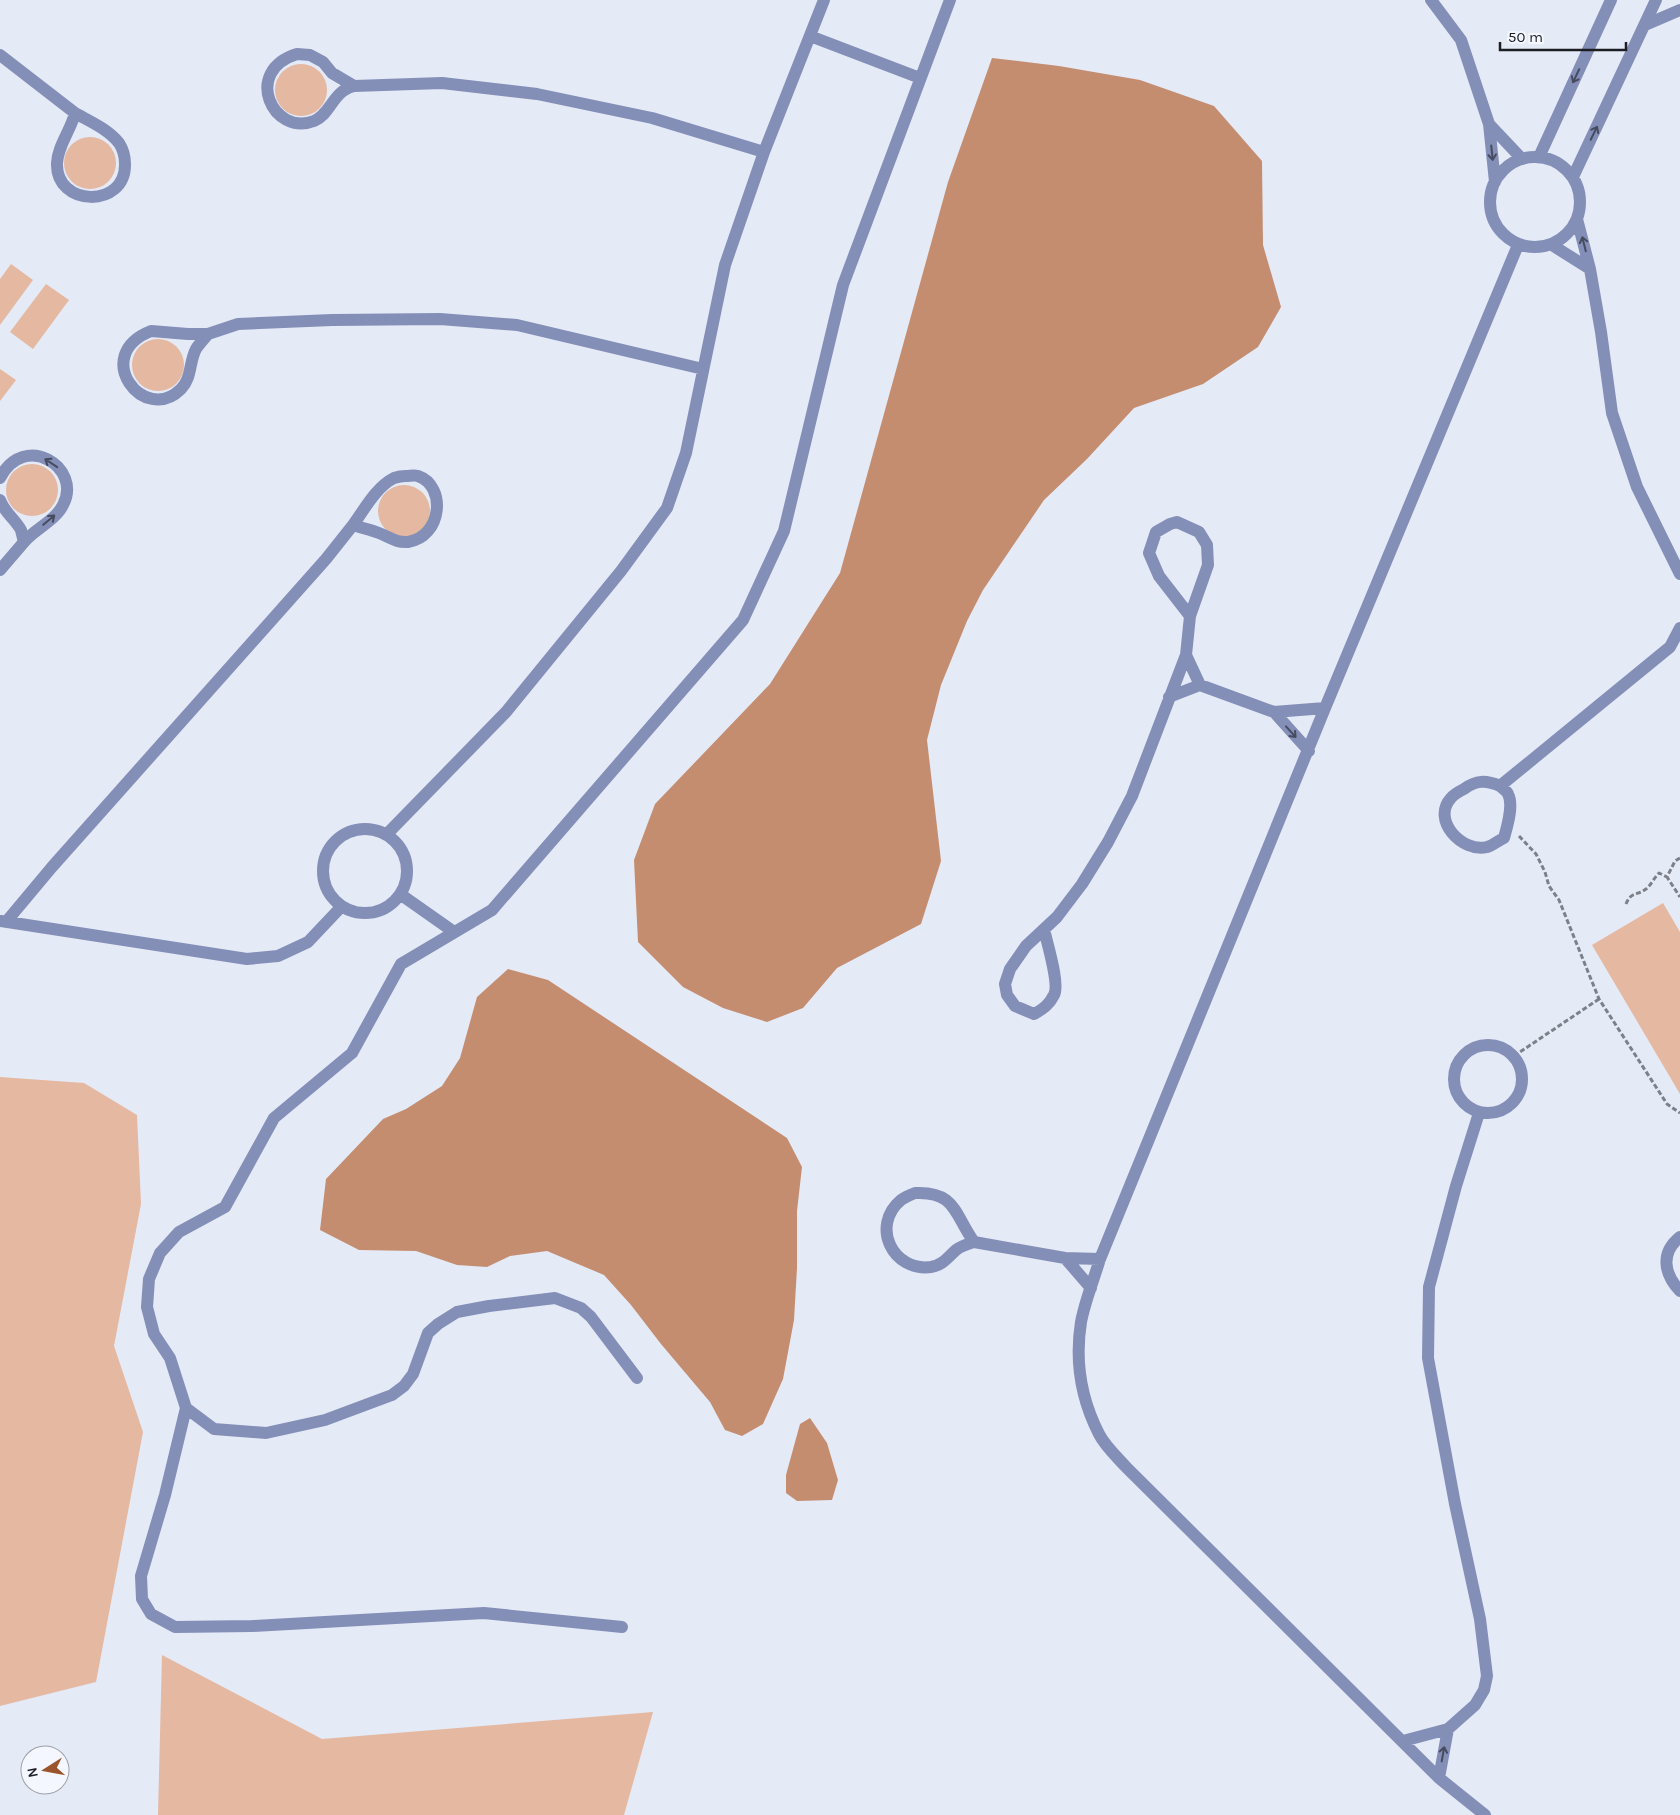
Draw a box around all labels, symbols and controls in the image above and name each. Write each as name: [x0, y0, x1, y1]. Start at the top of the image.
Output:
scale bar: [1500, 20, 1626, 52]
text: 50 m: [1508, 28, 1543, 46]
one-way arrow: [1571, 68, 1581, 83]
one-way arrow: [1589, 126, 1599, 141]
one-way arrow: [1487, 144, 1497, 160]
one-way arrow: [1579, 237, 1588, 253]
one-way arrow: [44, 458, 58, 468]
one-way arrow: [43, 514, 56, 525]
one-way arrow: [1286, 725, 1297, 738]
north arrow: [20, 1745, 70, 1795]
one-way arrow: [1439, 1746, 1449, 1762]
text: N: [23, 1766, 42, 1779]

